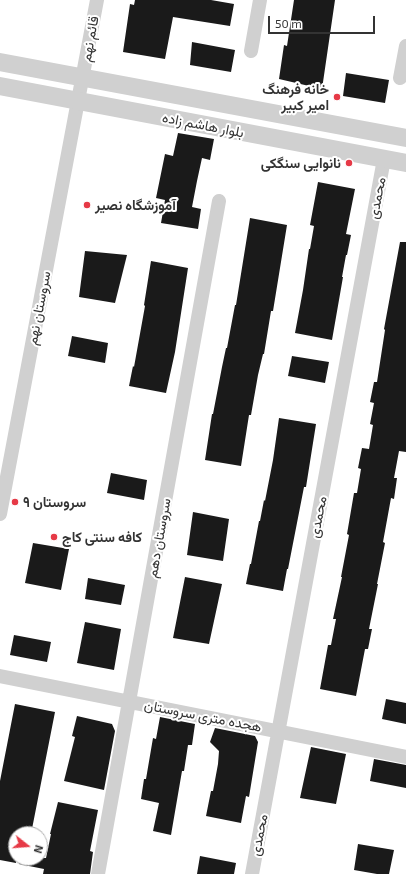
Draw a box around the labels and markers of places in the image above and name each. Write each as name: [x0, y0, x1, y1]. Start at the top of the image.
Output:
place label: خانه فرهنگ امیر کبیر: [262, 81, 329, 114]
marker: خانه فرهنگ امیر کبیر: [332, 92, 342, 102]
place label: نانوایی سنگکی: [261, 155, 341, 171]
marker: نانوایی سنگکی: [344, 158, 354, 168]
place label: آموزشگاه نصیر: [95, 197, 176, 213]
marker: آموزشگاه نصیر: [82, 200, 92, 210]
place label: سروستان ٩: [23, 494, 86, 510]
marker: سروستان ٩: [10, 497, 20, 507]
place label: کافه سنتی کاج: [62, 529, 142, 545]
marker: کافه سنتی کاج: [49, 532, 59, 542]

